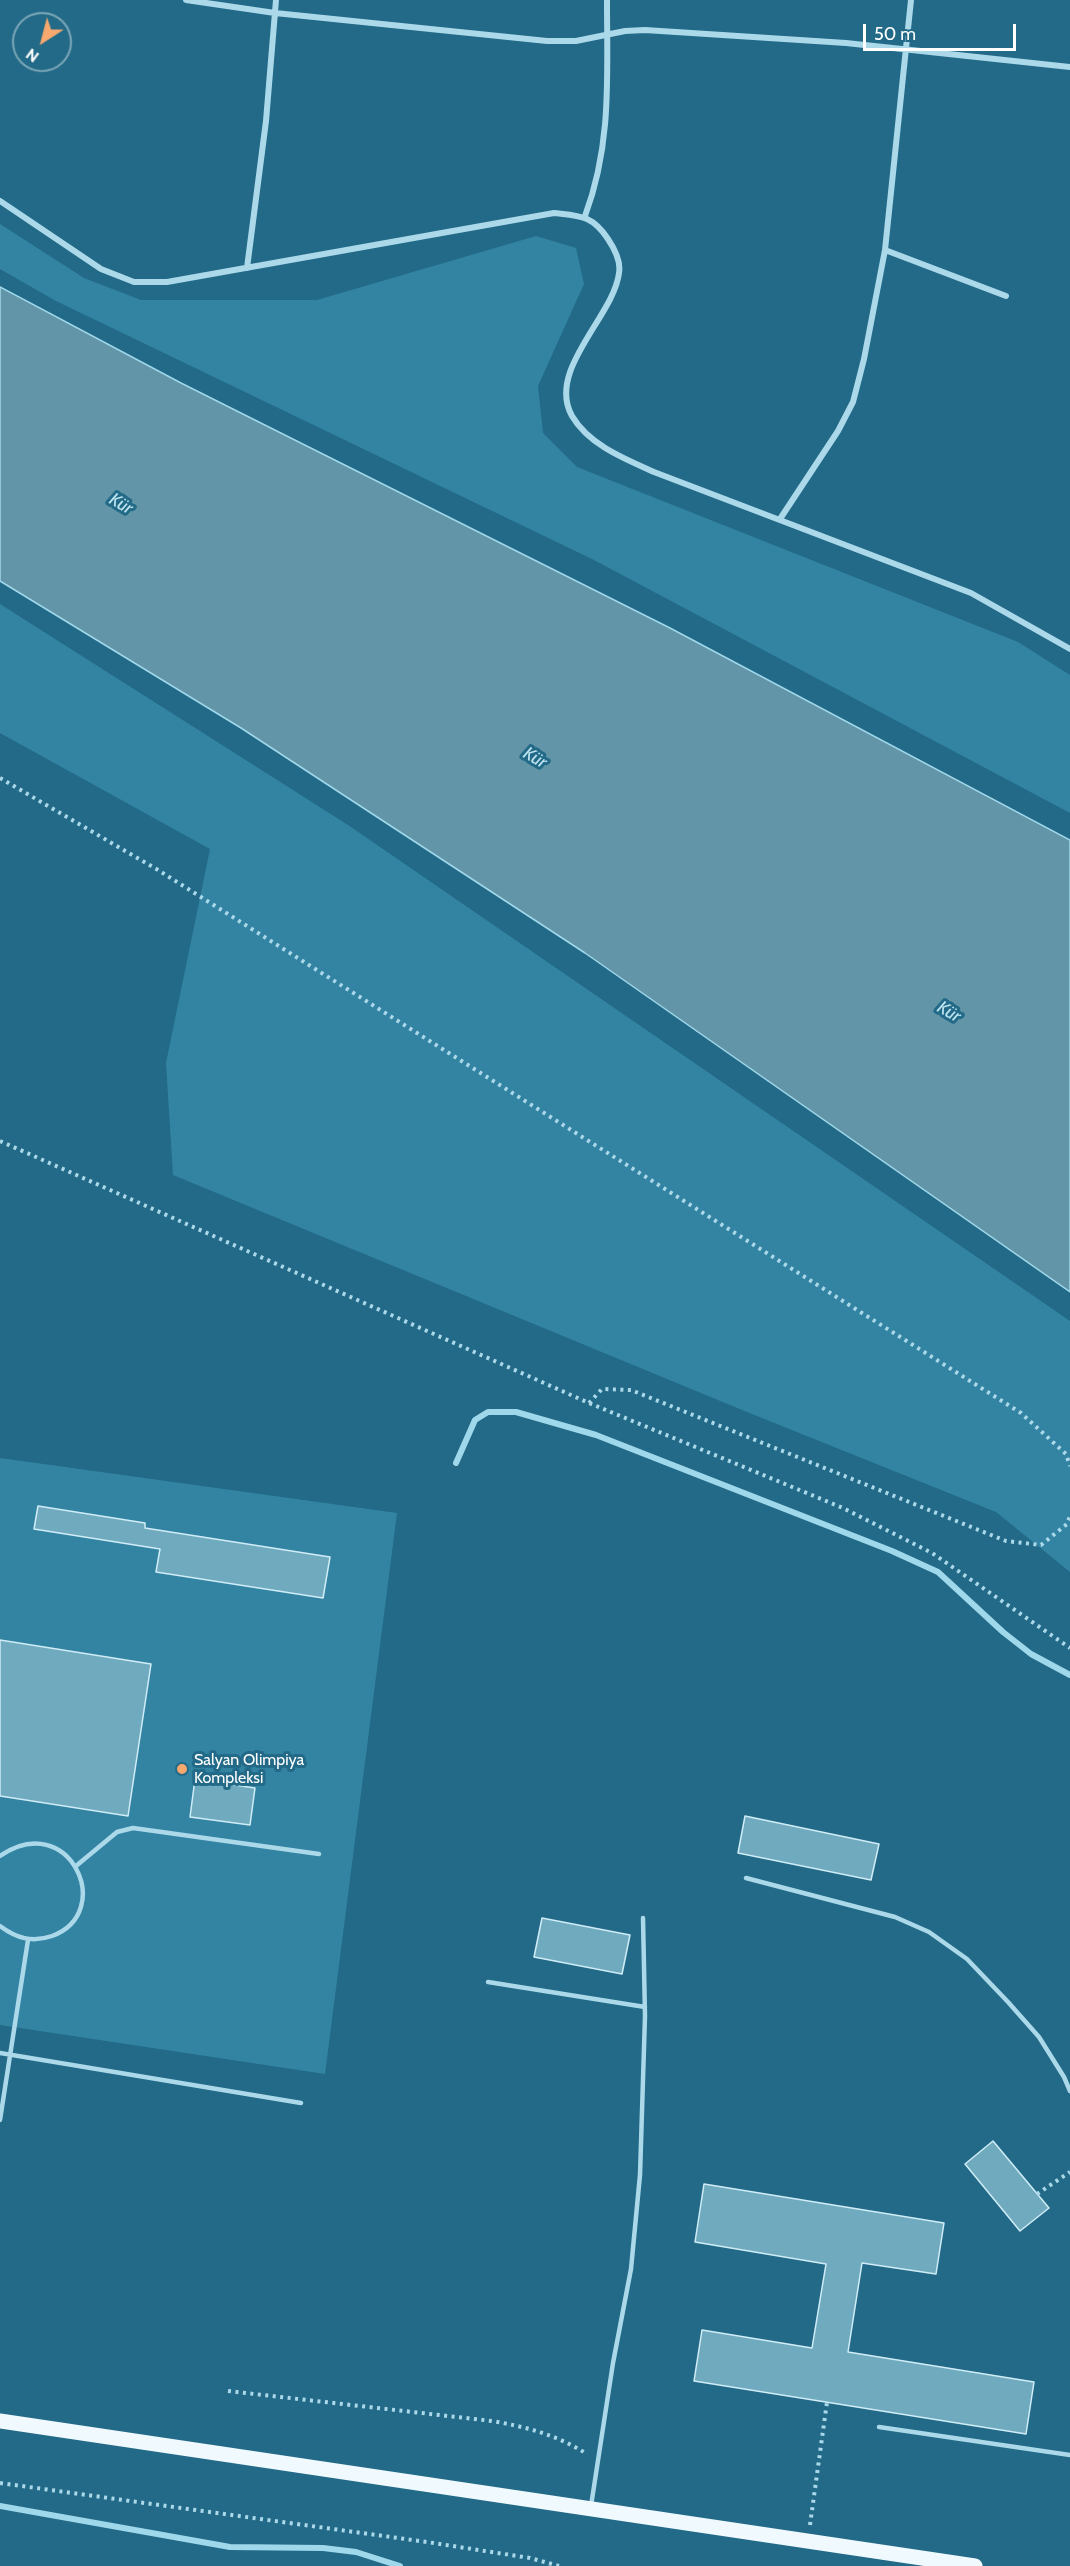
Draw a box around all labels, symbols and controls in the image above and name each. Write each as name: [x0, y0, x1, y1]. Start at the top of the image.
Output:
north arrow: [12, 12, 72, 72]
scale bar: [866, 12, 1019, 50]
text: 50 m: [874, 23, 916, 45]
text: N: [22, 44, 42, 66]
water label: Kür: [105, 489, 137, 519]
water label: Kür: [519, 743, 551, 773]
water label: Kür: [933, 997, 965, 1027]
place label: Salyan Olimpiya Kompleksi: [194, 1750, 304, 1788]
marker: Salyan Olimpiya Kompleksi: [175, 1762, 189, 1776]

